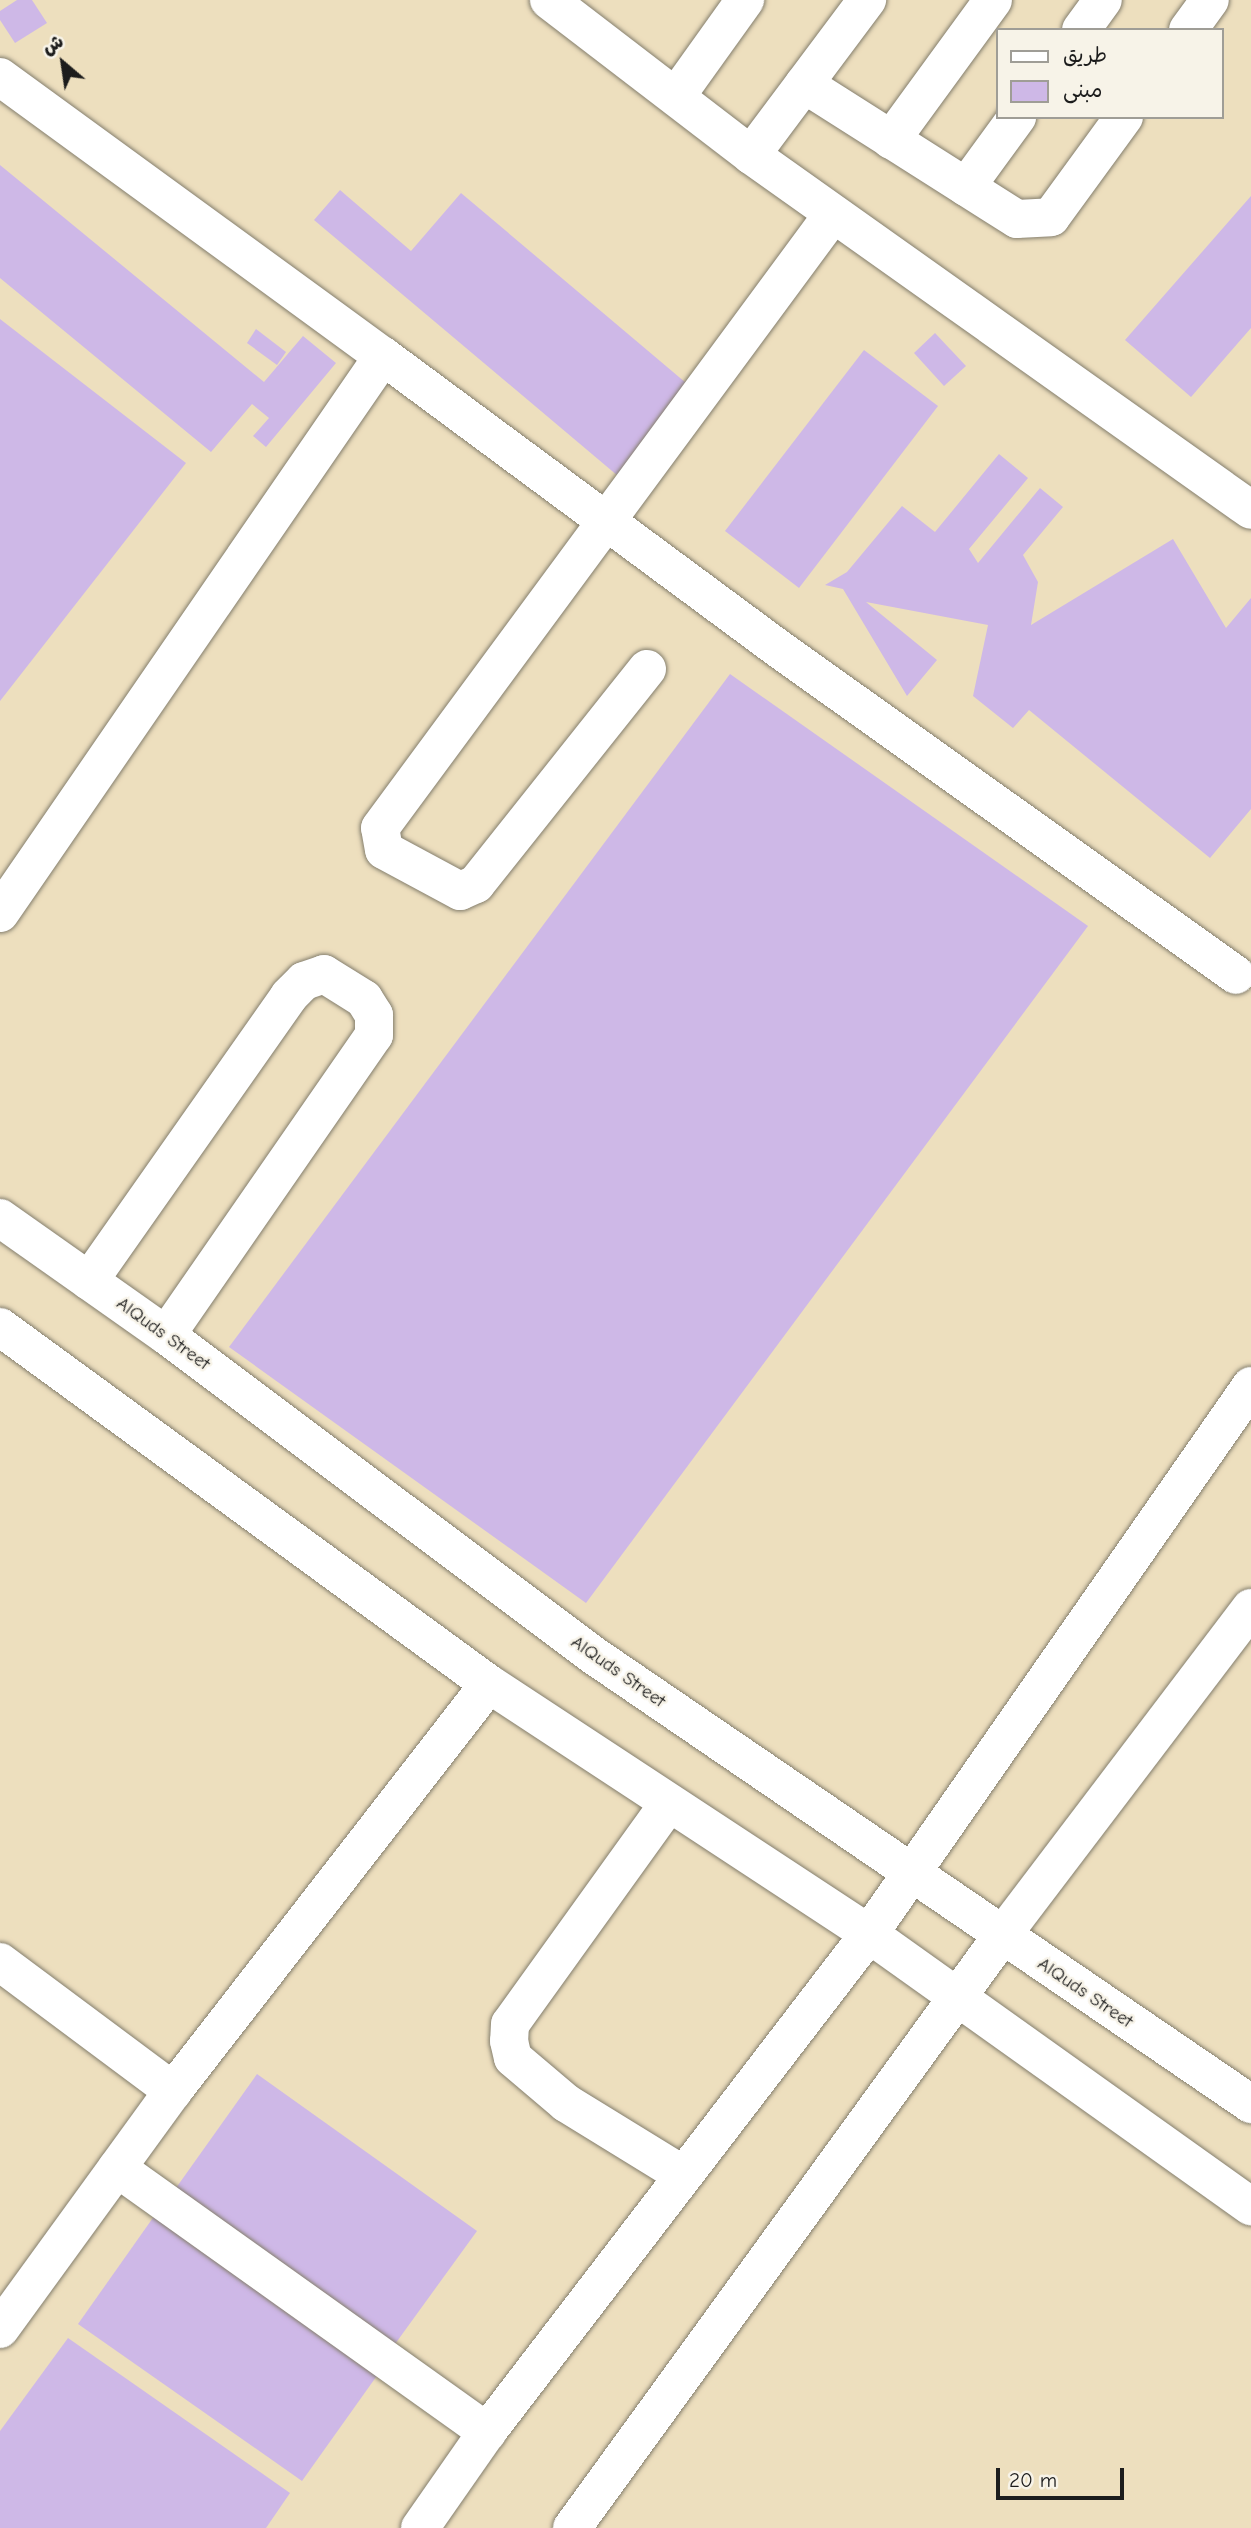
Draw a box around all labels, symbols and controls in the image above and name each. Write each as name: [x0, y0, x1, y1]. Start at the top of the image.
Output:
north arrow: [28, 28, 98, 98]
legend: [996, 28, 1223, 119]
text: ش: [38, 30, 67, 59]
text: طريق: [1063, 43, 1107, 67]
text: مبنى: [1063, 78, 1102, 102]
street label: AlQuds Street: [112, 1292, 214, 1376]
street label: AlQuds Street: [566, 1631, 670, 1713]
street label: AlQuds Street: [1033, 1953, 1137, 2033]
scale bar: [999, 2454, 1127, 2498]
text: 20 m: [1009, 2468, 1057, 2492]

